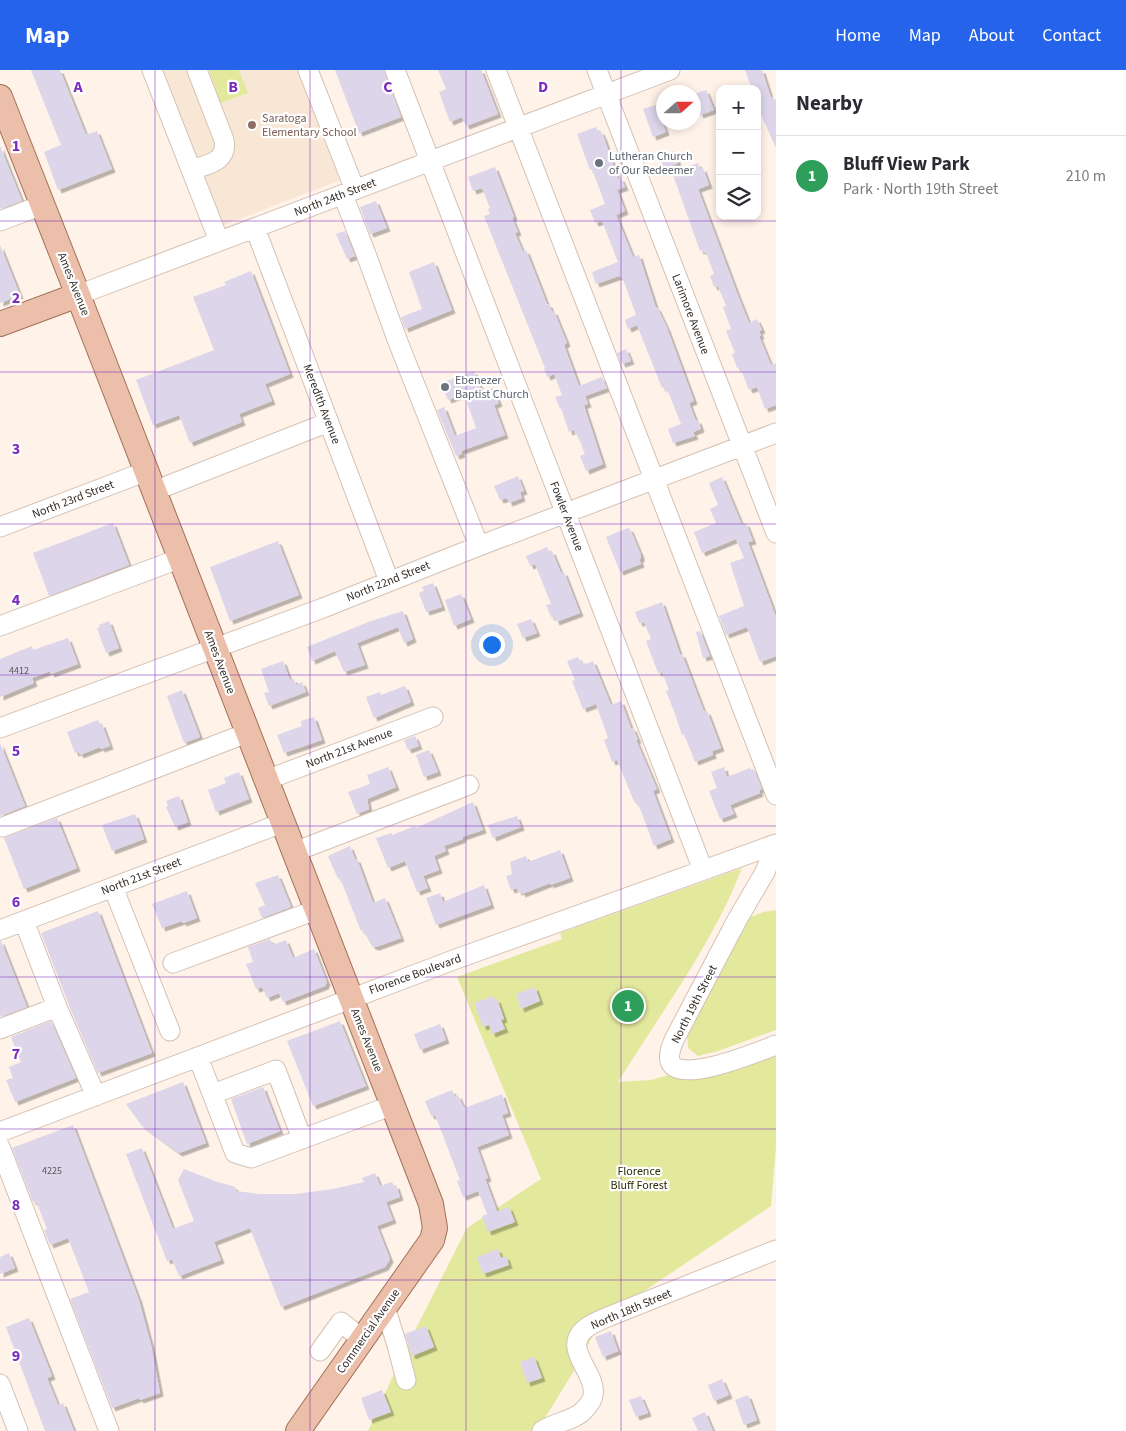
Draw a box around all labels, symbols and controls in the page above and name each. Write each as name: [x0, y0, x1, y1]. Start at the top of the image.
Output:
text: Map: [25, 18, 70, 53]
text: Home: [835, 23, 881, 48]
text: Map: [909, 23, 941, 48]
text: About: [969, 23, 1014, 48]
text: Contact: [1042, 23, 1101, 48]
text: A: [72, 76, 83, 98]
text: B: [228, 76, 238, 98]
text: C: [383, 76, 393, 98]
text: D: [538, 76, 548, 98]
north arrow: [656, 85, 701, 130]
map controls: [716, 85, 761, 220]
button: +: [716, 85, 761, 130]
text: Nearby: [796, 88, 863, 118]
place label: Saratoga Elementary School: [262, 110, 357, 141]
marker: Saratoga Elementary School: [246, 119, 258, 131]
button: −: [716, 130, 761, 175]
text: 1: [12, 135, 20, 157]
place label: Lutheran Church of Our Redeemer: [609, 148, 695, 179]
text: Bluff View Park: [843, 151, 970, 178]
marker: Lutheran Church of Our Redeemer: [593, 157, 605, 169]
text: 1: [808, 165, 816, 187]
text: 210 m: [1066, 165, 1106, 187]
street label: North 24th Street: [292, 174, 379, 221]
button: layers: [716, 175, 761, 220]
text: Park · North 19th Street: [843, 178, 998, 200]
street label: Ames Avenue: [53, 250, 94, 318]
street label: Larimore Avenue: [667, 272, 714, 357]
text: 2: [12, 287, 20, 309]
street label: Meredith Avenue: [298, 362, 345, 447]
place label: Ebenezer Baptist Church: [455, 372, 529, 403]
marker: Ebenezer Baptist Church: [439, 381, 451, 393]
text: 3: [12, 438, 20, 460]
street label: North 23rd Street: [30, 476, 117, 523]
street label: Fowler Avenue: [545, 479, 588, 554]
street label: North 22nd Street: [344, 557, 433, 606]
text: 4: [12, 589, 21, 611]
street label: Ames Avenue: [200, 628, 239, 696]
your location: [479, 632, 505, 658]
house number: 4412: [9, 664, 29, 678]
street label: North 21st Avenue: [303, 724, 395, 773]
text: 5: [12, 740, 20, 762]
street label: North 21st Street: [99, 853, 184, 900]
text: 6: [12, 891, 20, 913]
street label: Florence Boulevard: [367, 950, 464, 999]
street label: North 19th Street: [667, 962, 722, 1047]
pin: 1: [612, 987, 644, 1025]
street label: Ames Avenue: [346, 1006, 387, 1074]
text: 7: [12, 1043, 20, 1065]
park label: Florence Bluff Forest: [610, 1163, 668, 1194]
house number: 4225: [42, 1164, 62, 1178]
text: 8: [12, 1194, 20, 1216]
street label: Commercial Avenue: [333, 1285, 404, 1377]
street label: North 18th Street: [588, 1285, 674, 1334]
text: 9: [12, 1345, 20, 1367]

